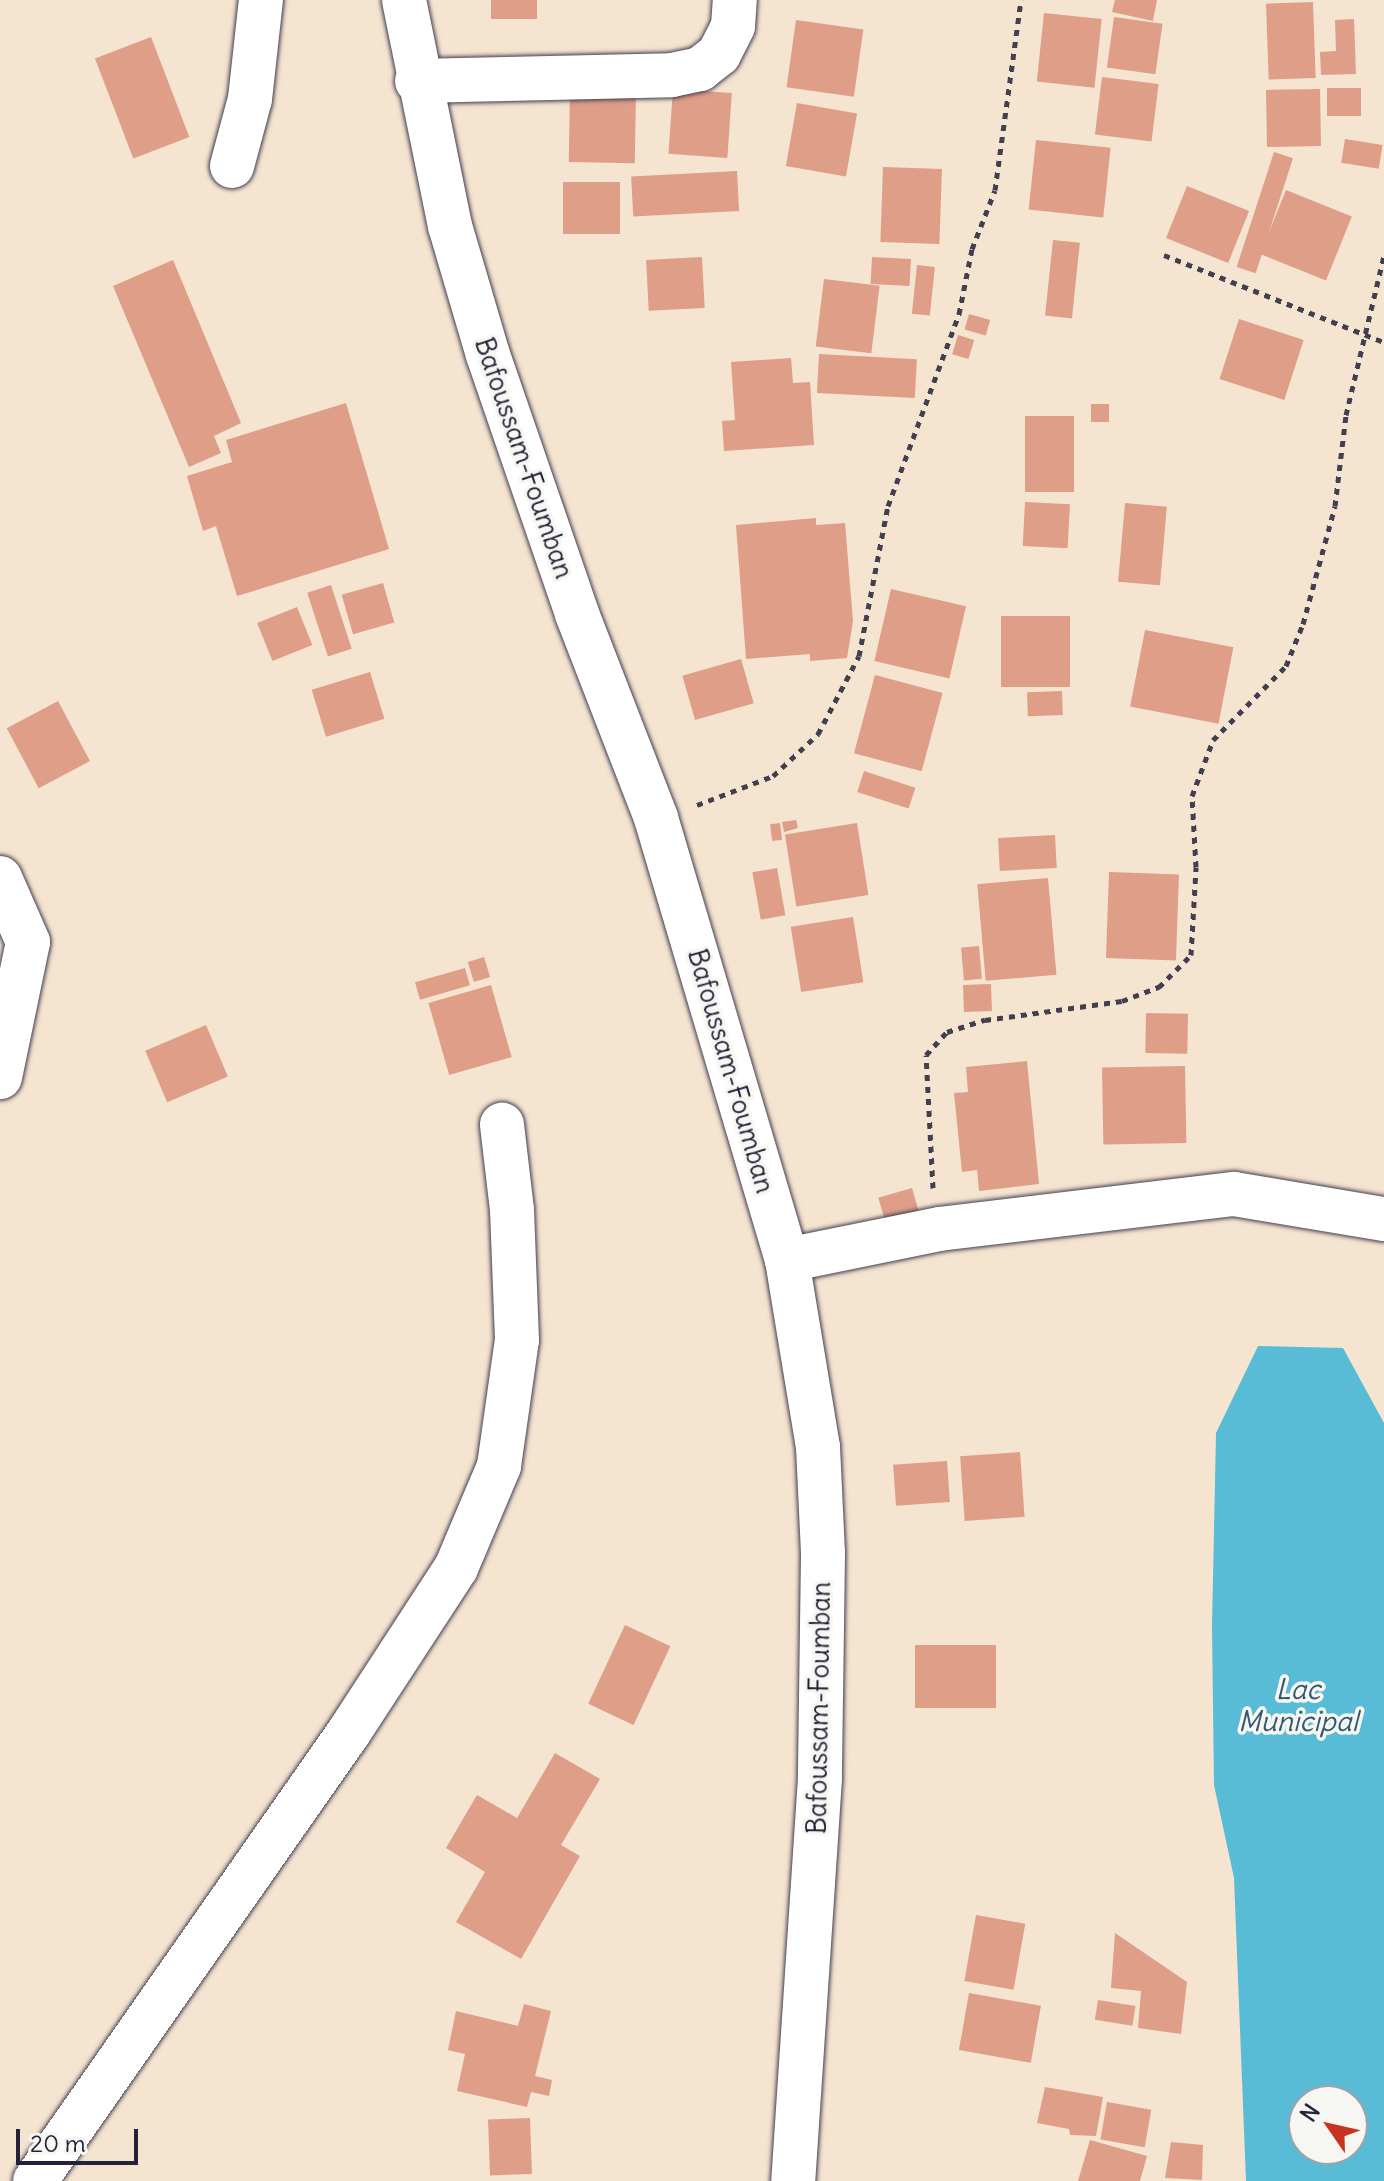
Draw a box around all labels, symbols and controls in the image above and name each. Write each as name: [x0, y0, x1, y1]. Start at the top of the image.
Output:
street label: Bafoussam-Foumban: [468, 334, 580, 582]
street label: Bafoussam-Foumban: [681, 945, 781, 1197]
street label: Bafoussam-Foumban: [801, 1582, 837, 1834]
water label: Lac Municipal: [1238, 1672, 1358, 1738]
north arrow: [1288, 2085, 1368, 2165]
text: N: [1294, 2099, 1326, 2127]
scale bar: [20, 2113, 142, 2163]
text: 20 m: [30, 2128, 86, 2158]

